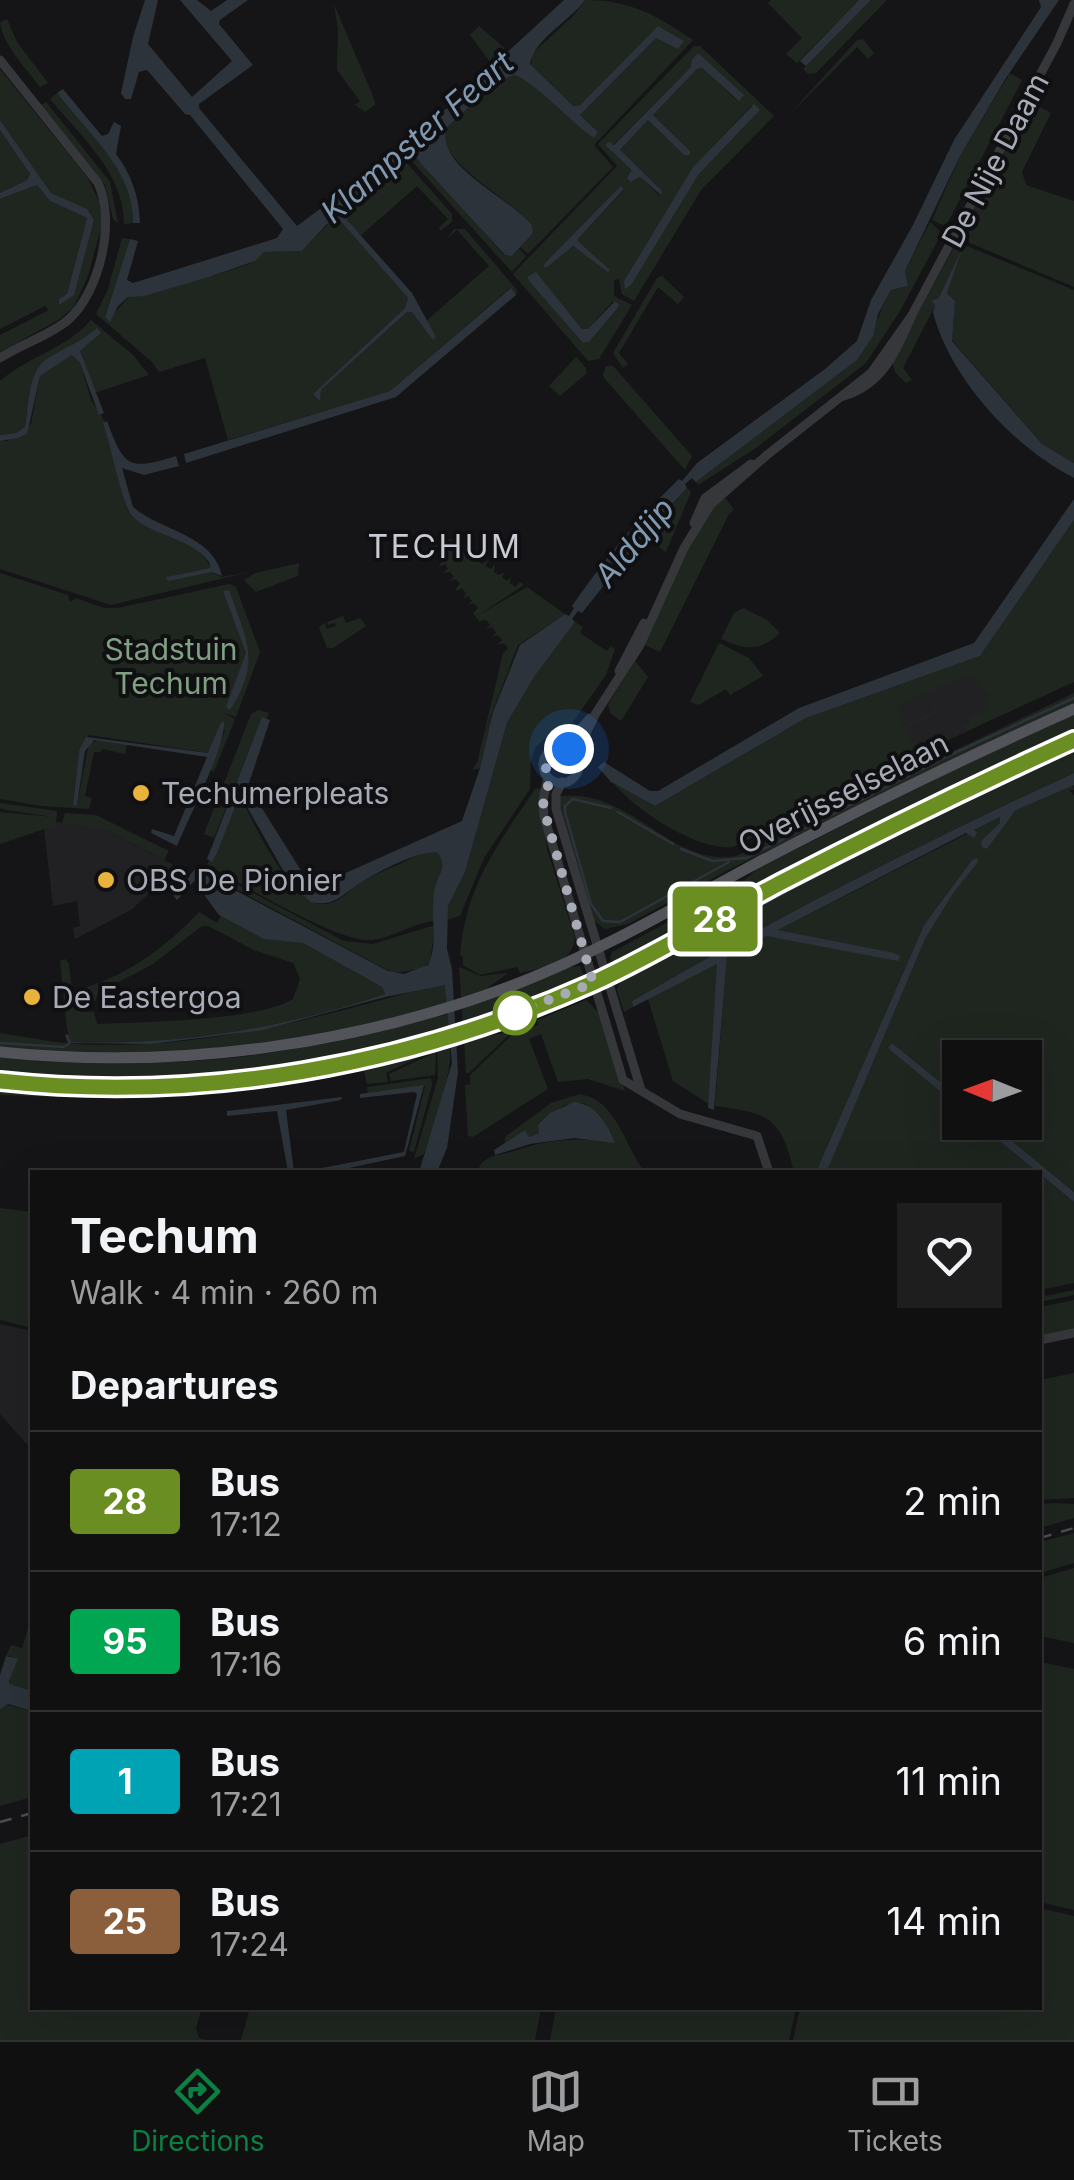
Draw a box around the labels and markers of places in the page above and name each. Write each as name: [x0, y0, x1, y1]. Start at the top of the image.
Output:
place label: Techumerpleats: [161, 775, 389, 811]
marker: Techumerpleats: [130, 782, 152, 804]
place label: OBS De Pionier: [126, 862, 342, 898]
marker: OBS De Pionier: [95, 869, 117, 891]
place label: De Eastergoa: [52, 979, 242, 1015]
marker: De Eastergoa: [21, 986, 43, 1008]
unlabelled marker: [494, 992, 536, 1034]

